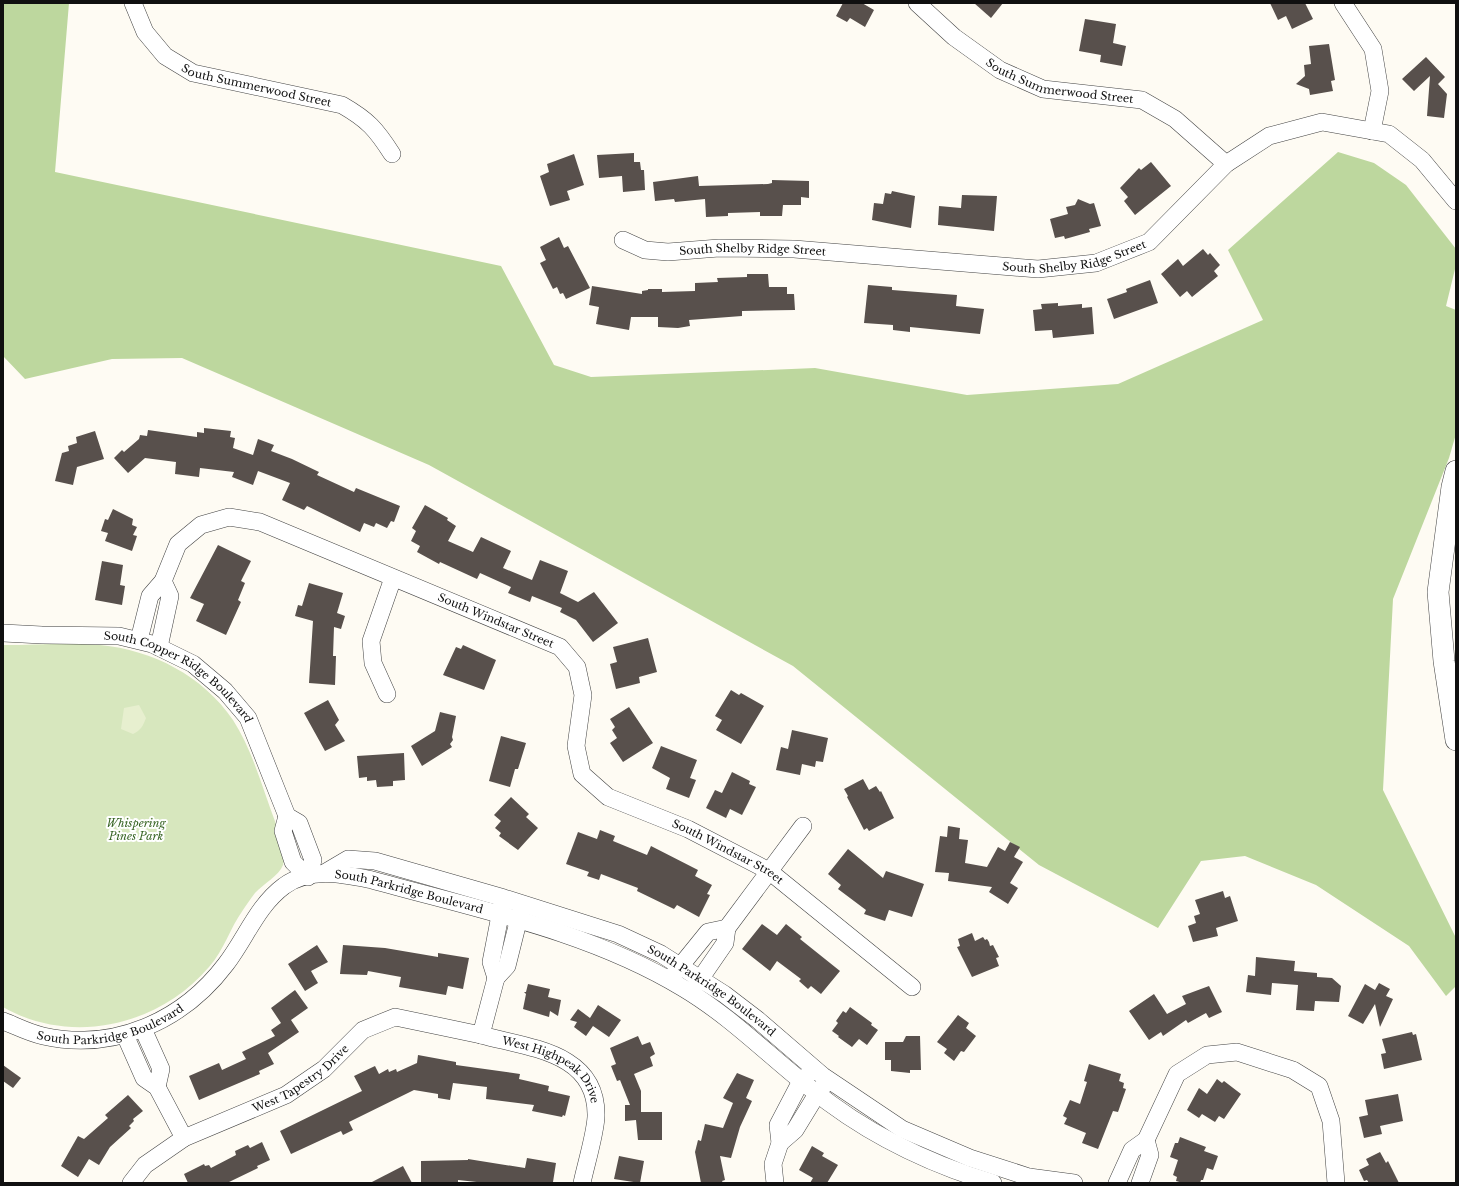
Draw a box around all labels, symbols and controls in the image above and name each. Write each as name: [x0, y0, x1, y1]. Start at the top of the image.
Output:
street label: South Summerwood Street: [983, 55, 1135, 106]
street label: South Summerwood Street: [179, 61, 334, 110]
street label: South Shelby Ridge Street: [1002, 237, 1149, 276]
street label: South Shelby Ridge Street: [679, 241, 827, 259]
street label: South Windstar Street: [436, 590, 557, 651]
street label: South Copper Ridge Boulevard: [104, 629, 256, 725]
park label: Whispering Pines Park: [107, 816, 166, 843]
street label: South Windstar Street: [670, 816, 787, 887]
street label: South Parkridge Boulevard: [334, 867, 485, 916]
street label: South Parkridge Boulevard: [645, 942, 779, 1039]
street label: South Parkridge Boulevard: [35, 1001, 187, 1047]
street label: West Highpeak Drive: [500, 1033, 602, 1104]
street label: West Tapestry Drive: [249, 1041, 352, 1116]

